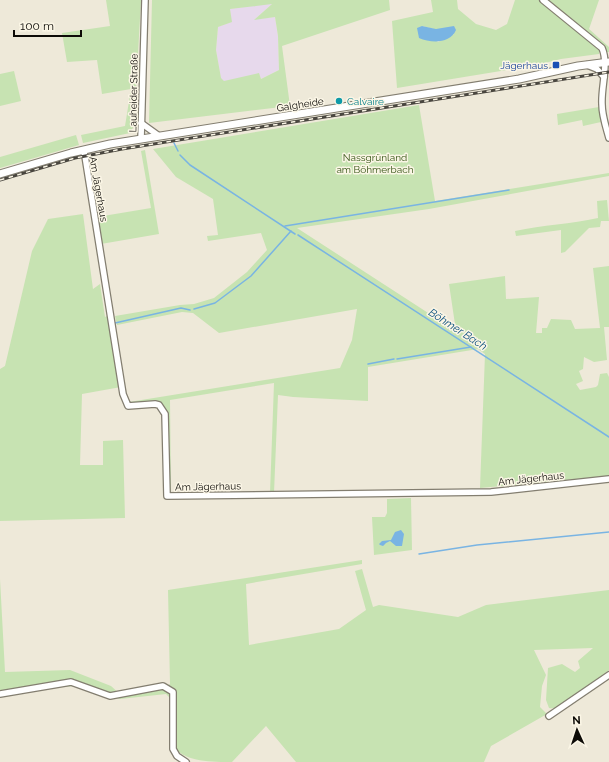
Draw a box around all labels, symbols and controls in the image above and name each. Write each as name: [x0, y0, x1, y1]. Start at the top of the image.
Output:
scale bar: [14, 12, 81, 38]
text: 100 m: [20, 19, 54, 33]
street label: Lauheider Straße: [127, 53, 140, 132]
place label: Jägerhaus: [500, 60, 548, 71]
marker: Jägerhaus: [551, 60, 561, 70]
street label: Galgheide: [276, 95, 325, 114]
marker: Calvaire: [334, 96, 344, 106]
place label: Calvaire: [347, 96, 384, 107]
park label: Nassgrünland am Böhmerbach: [336, 152, 414, 175]
street label: Am Jägerhaus: [87, 156, 110, 223]
water label: Böhmer Bach: [426, 306, 489, 353]
street label: Am Jägerhaus: [498, 470, 565, 487]
street label: Am Jägerhaus: [175, 480, 241, 493]
north arrow: [557, 710, 597, 750]
text: N: [572, 714, 581, 727]

